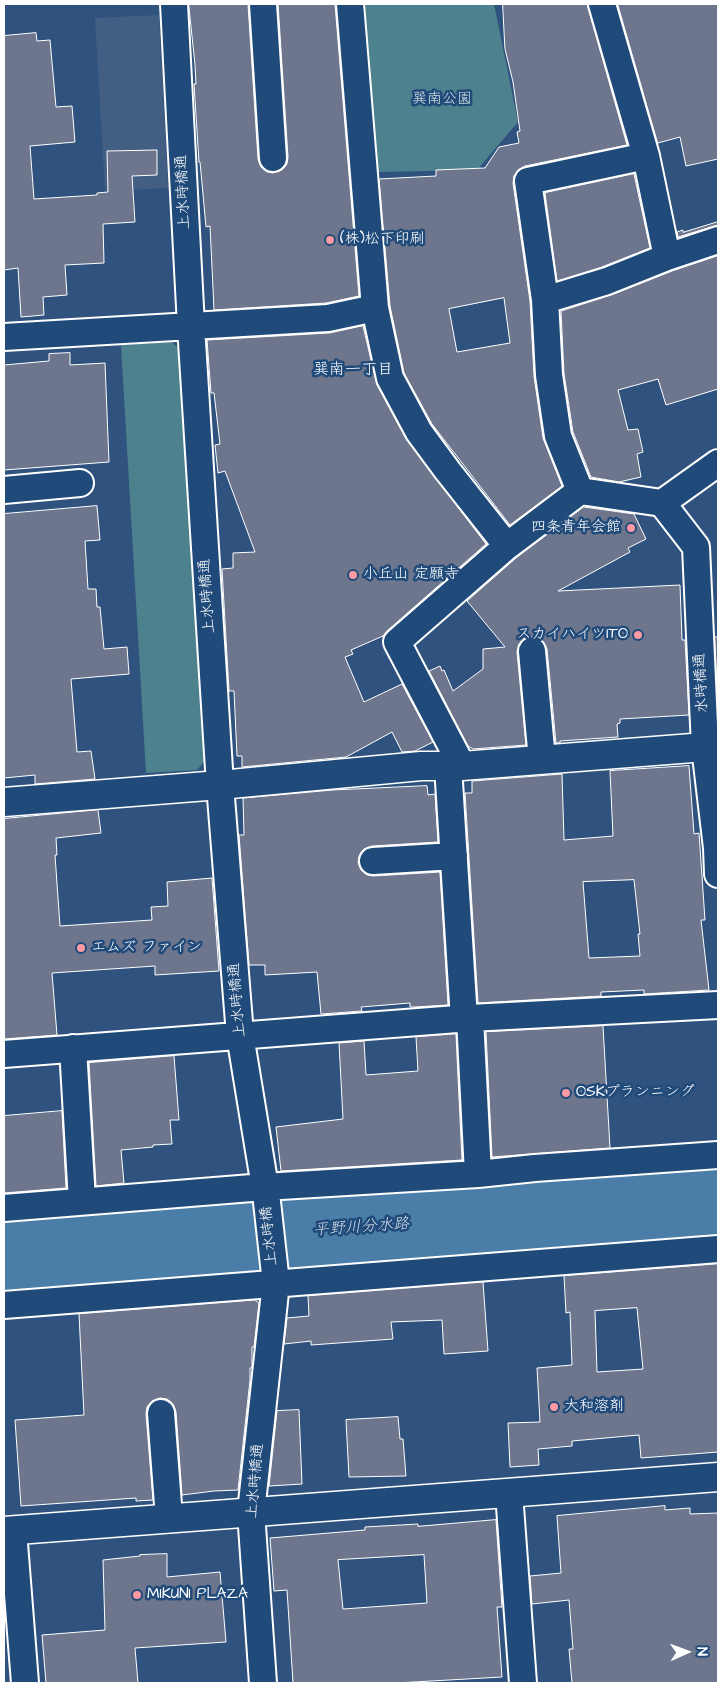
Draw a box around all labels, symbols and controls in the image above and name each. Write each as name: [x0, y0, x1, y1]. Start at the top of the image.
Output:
park label: 巽南公園: [412, 91, 472, 109]
street label: 上水時橋通: [173, 154, 195, 230]
place label: (株)松下印刷: [340, 231, 425, 249]
marker: (株)松下印刷: [324, 234, 336, 246]
district label: 巽南一丁目: [313, 361, 393, 381]
place label: 四条青年会館: [531, 519, 621, 537]
marker: 四条青年会館: [625, 522, 637, 534]
street label: 上水時橋通: [196, 558, 220, 634]
place label: 小丘山 定願寺: [363, 566, 459, 584]
marker: 小丘山 定願寺: [347, 569, 359, 581]
place label: スカイハイツITO: [516, 626, 628, 644]
marker: スカイハイツITO: [632, 629, 644, 641]
street label: 水時橋通: [691, 653, 713, 713]
place label: エムズ ファイン: [91, 939, 202, 957]
marker: エムズ ファイン: [75, 942, 87, 954]
street label: 上水時橋通: [226, 962, 250, 1038]
place label: OSKプランニング: [576, 1084, 695, 1102]
marker: OSKプランニング: [560, 1087, 572, 1099]
street label: 上水時橋: [258, 1205, 282, 1267]
water label: 平野川分水路: [312, 1215, 410, 1241]
place label: 大和溶剤: [564, 1398, 624, 1416]
marker: 大和溶剤: [548, 1401, 560, 1413]
street label: 上水時橋通: [244, 1443, 268, 1519]
place label: MIKUNI PLAZA: [147, 1586, 248, 1604]
marker: MIKUNI PLAZA: [131, 1589, 143, 1601]
north arrow: [662, 1627, 712, 1677]
text: N: [692, 1647, 712, 1656]

